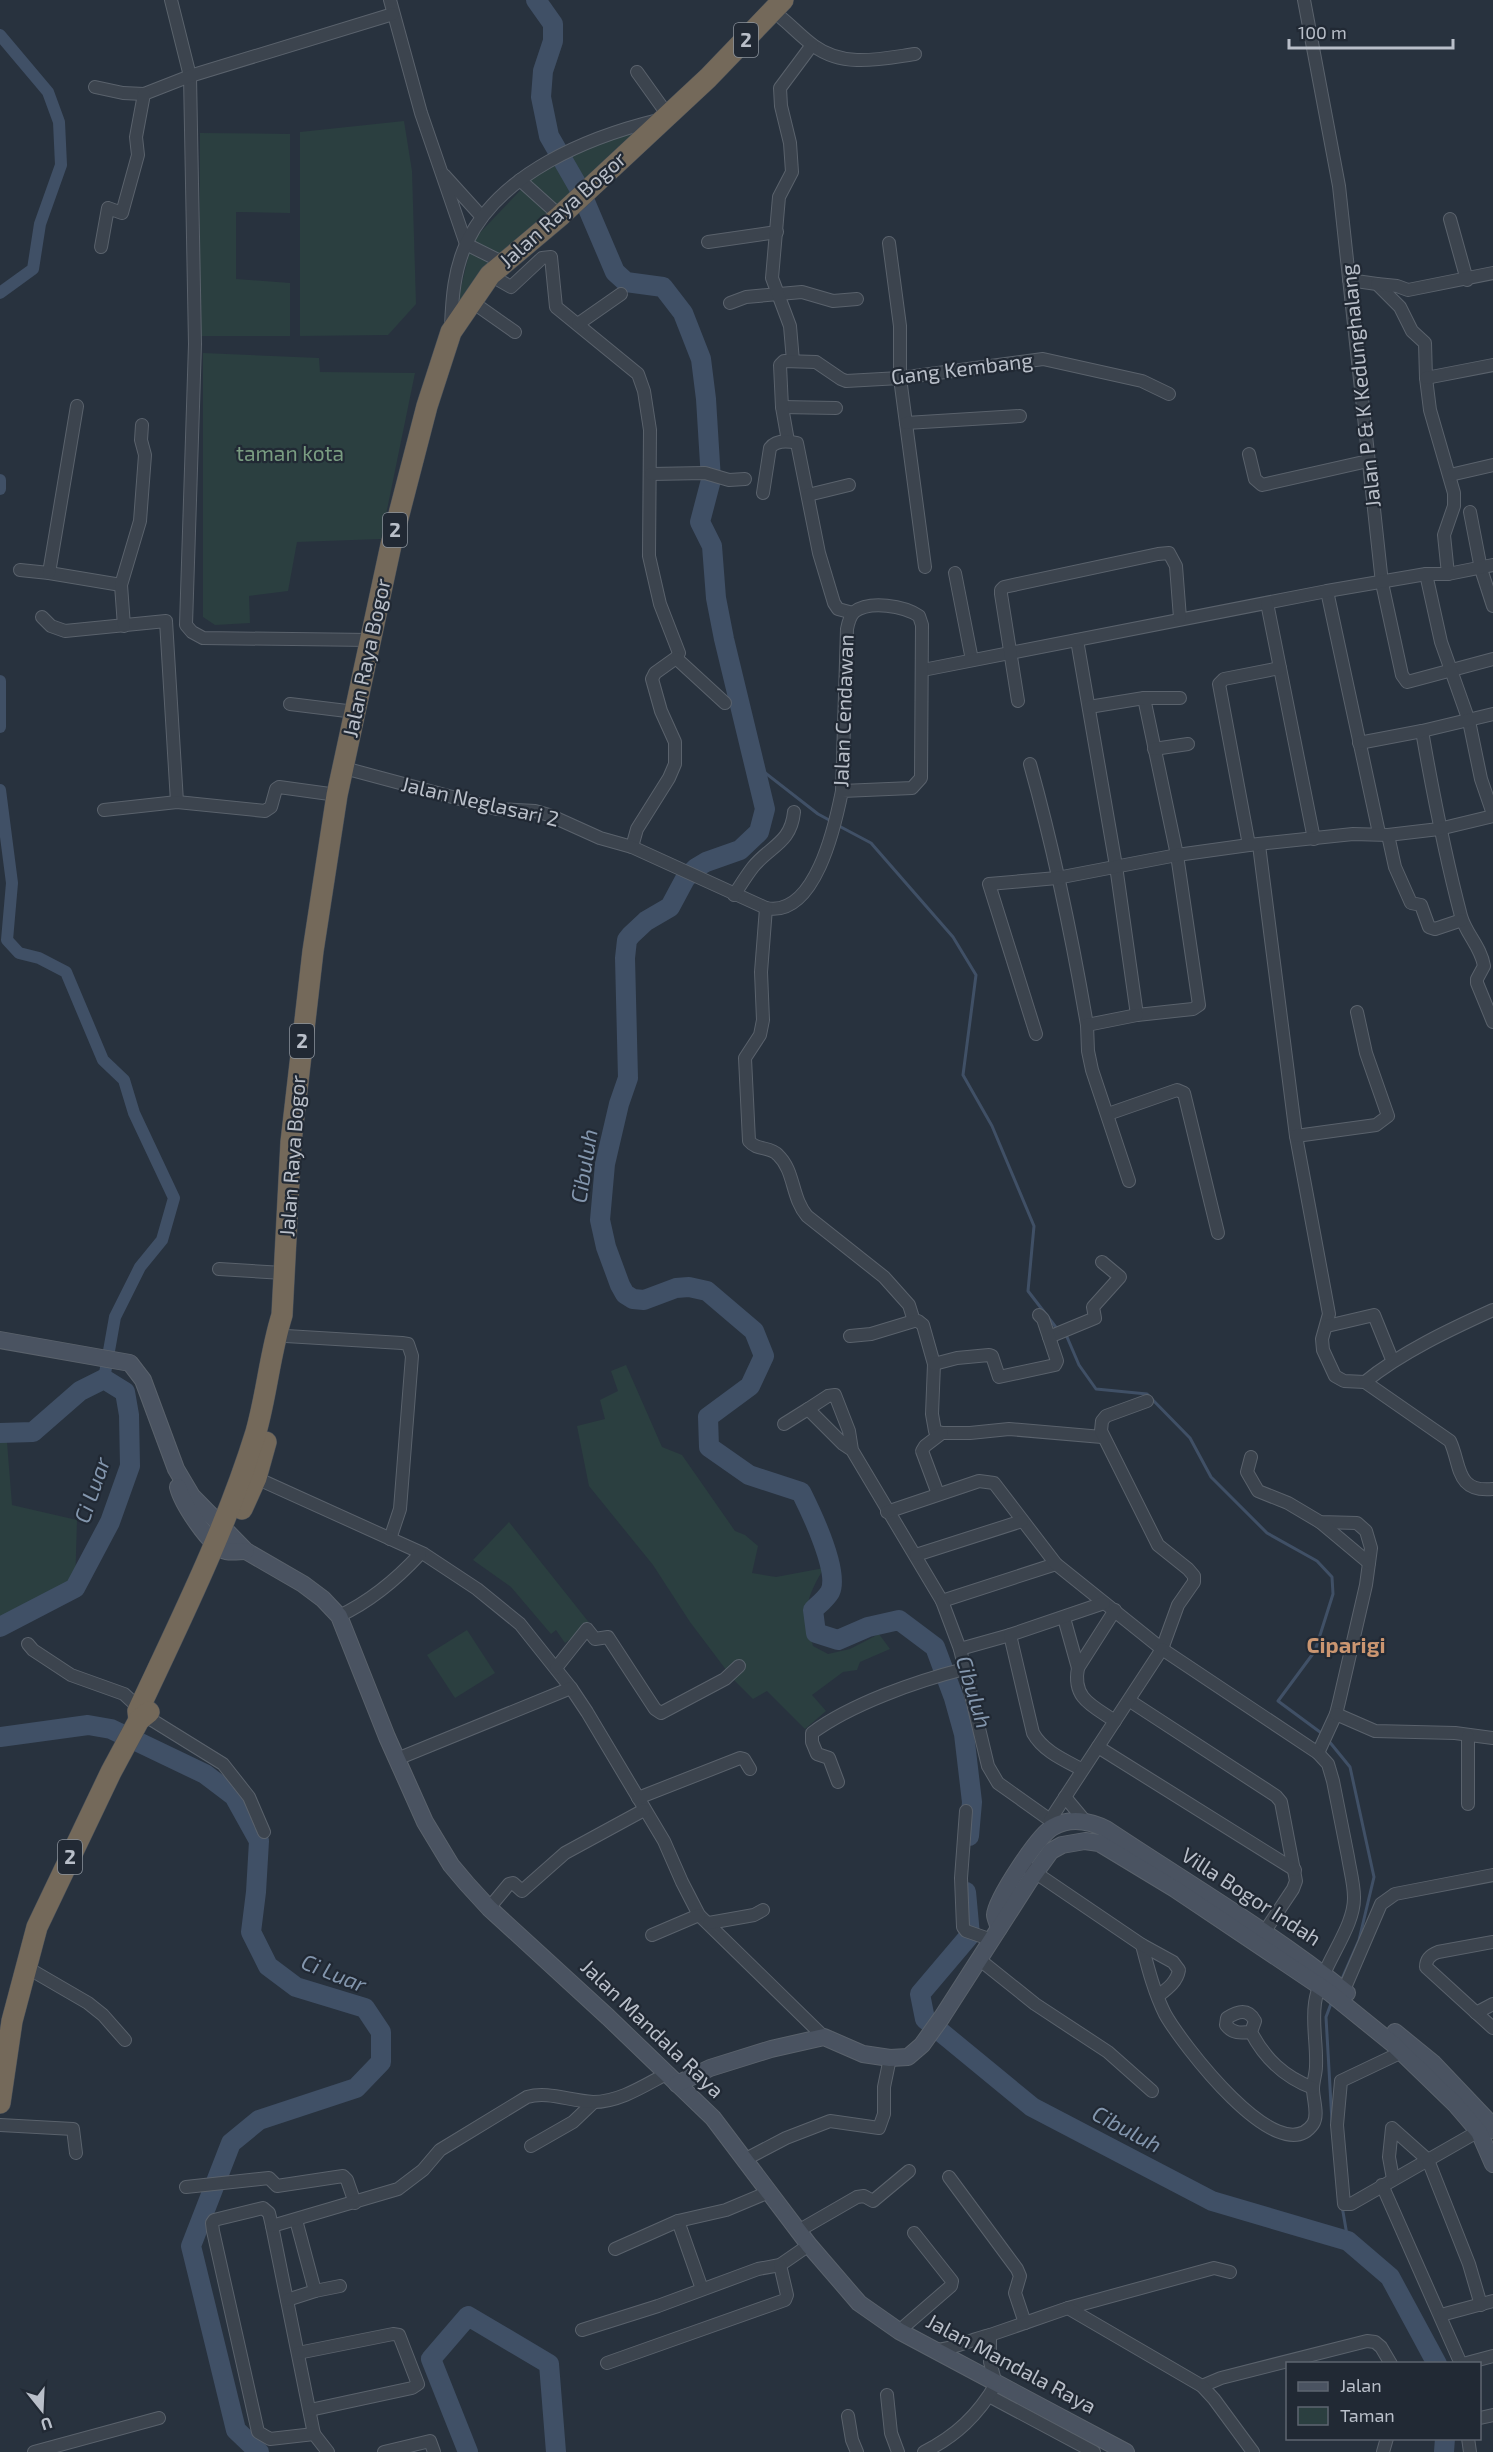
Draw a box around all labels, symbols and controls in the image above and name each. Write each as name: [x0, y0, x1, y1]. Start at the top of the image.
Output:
scale bar: [1289, 12, 1452, 50]
text: 100 m: [1298, 21, 1347, 43]
road number: 2: [734, 23, 758, 57]
street label: Jalan Raya Bogor: [493, 145, 631, 272]
street label: Jalan P & K Kedunghalang: [1334, 263, 1385, 509]
street label: Gang Kembang: [890, 346, 1034, 389]
park label: taman kota: [236, 440, 344, 465]
road number: 2: [383, 513, 407, 547]
street label: Jalan Raya Bogor: [336, 575, 395, 740]
street label: Jalan Cendawan: [827, 634, 858, 788]
street label: Jalan Neglasari 2: [399, 770, 562, 831]
road number: 2: [290, 1024, 314, 1058]
street label: Jalan Raya Bogor: [273, 1074, 310, 1238]
water label: Cibuluh: [564, 1127, 602, 1205]
water label: Ci Luar: [68, 1452, 115, 1526]
district label: Ciparigi: [1306, 1631, 1386, 1657]
water label: Cibuluh: [952, 1652, 998, 1731]
road number: 2: [58, 1840, 82, 1874]
street label: Villa Bogor Indah: [1177, 1841, 1326, 1950]
water label: Ci Luar: [298, 1947, 372, 1997]
street label: Jalan Mandala Raya: [577, 1953, 730, 2102]
water label: Cibuluh: [1088, 2099, 1167, 2157]
street label: Jalan Mandala Raya: [923, 2307, 1101, 2418]
legend: [1286, 2362, 1481, 2440]
text: Jalan: [1340, 2374, 1382, 2396]
north arrow: [12, 2380, 72, 2440]
text: Taman: [1340, 2404, 1395, 2426]
text: U: [39, 2414, 55, 2435]

